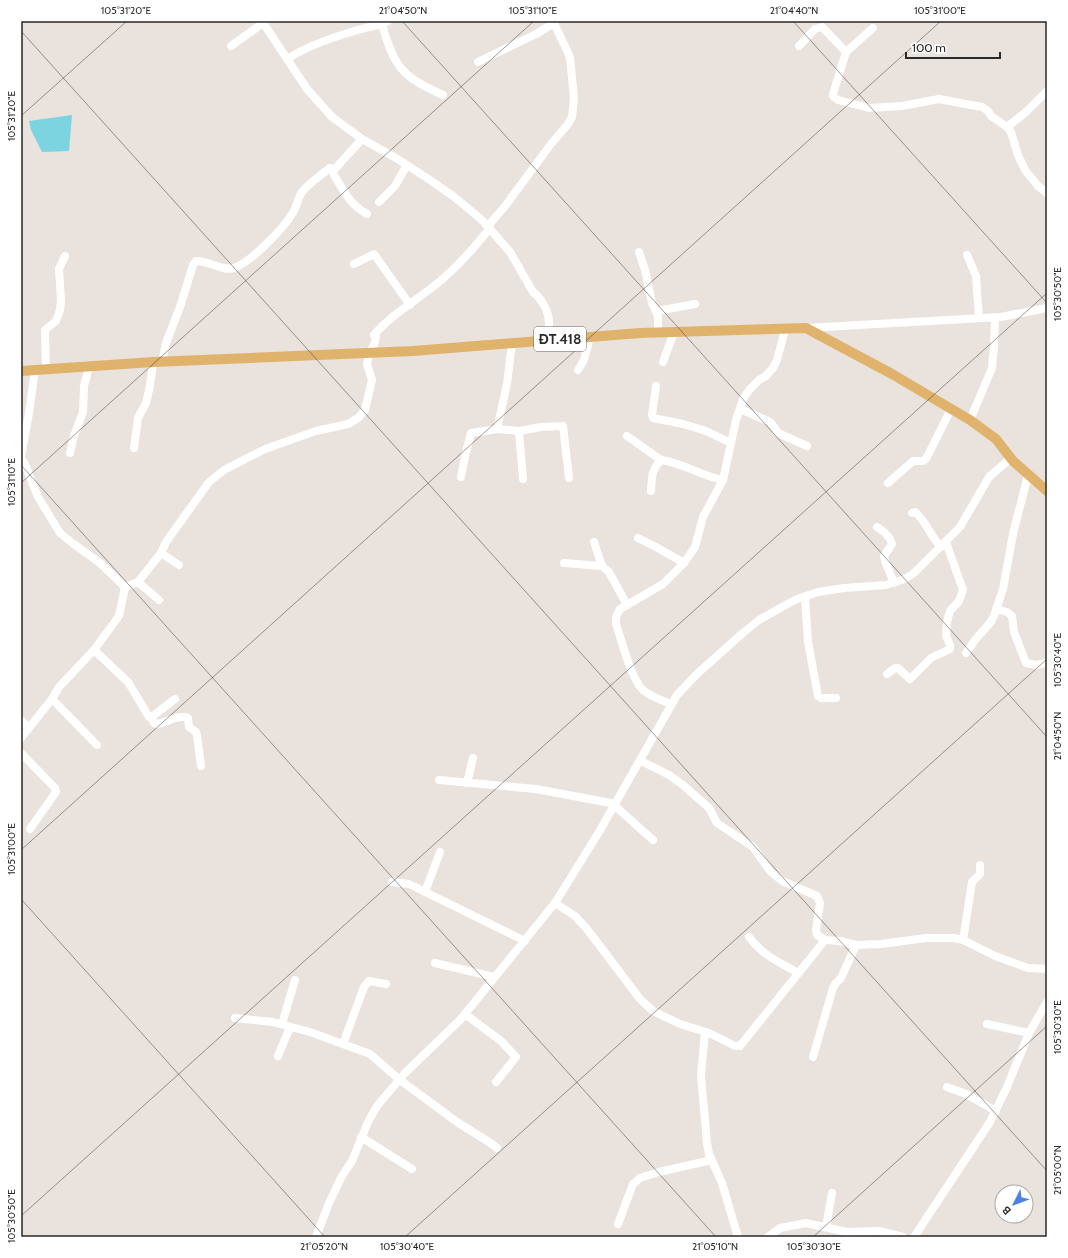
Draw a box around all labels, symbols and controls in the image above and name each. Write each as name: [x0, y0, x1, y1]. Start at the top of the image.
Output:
text: 105°31'20"E: [101, 4, 151, 17]
text: 21°04'50"N: [379, 4, 427, 17]
text: 105°31'10"E: [509, 4, 557, 17]
text: 21°04'40"N: [770, 4, 818, 17]
text: 105°31'00"E: [914, 4, 966, 17]
scale bar: [906, 34, 1000, 60]
text: 100 m: [912, 40, 946, 55]
text: 105°31'20"E: [5, 91, 18, 141]
text: 105°30'50"E: [1051, 267, 1064, 321]
road number: ĐT.418: [534, 327, 586, 351]
text: 105°31'10"E: [5, 458, 18, 506]
text: 105°30'40"E: [1051, 633, 1064, 687]
text: 21°04'50"N: [1051, 712, 1064, 760]
text: 105°31'00"E: [5, 823, 18, 875]
text: 105°30'30"E: [1051, 1000, 1064, 1054]
text: 21°05'00"N: [1051, 1145, 1064, 1195]
north arrow: [994, 1184, 1034, 1224]
text: 105°30'50"E: [5, 1189, 18, 1243]
text: B: [999, 1203, 1014, 1218]
text: 21°05'20"N: [300, 1240, 348, 1253]
text: 105°30'40"E: [380, 1240, 434, 1253]
text: 21°05'10"N: [692, 1240, 738, 1253]
text: 105°30'30"E: [787, 1240, 841, 1253]

